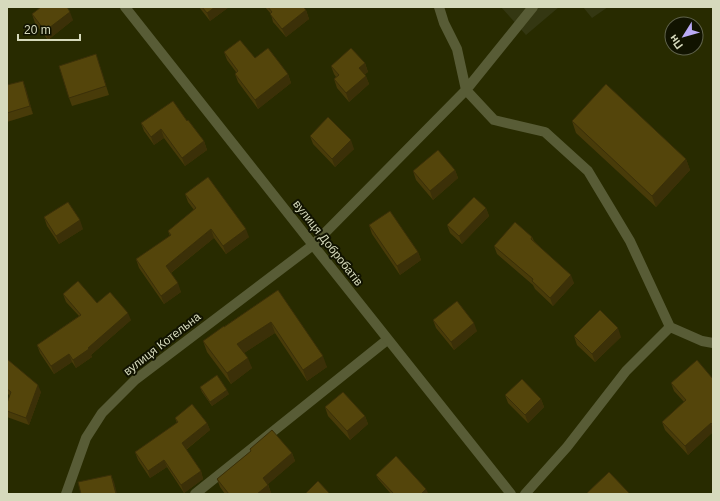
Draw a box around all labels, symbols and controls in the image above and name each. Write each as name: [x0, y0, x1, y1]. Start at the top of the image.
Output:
scale bar: [18, 16, 80, 42]
north arrow: [664, 16, 704, 56]
text: 20 m: [24, 23, 51, 37]
text: Пн: [667, 33, 685, 51]
street label: вулиця Добробатів: [290, 197, 366, 289]
street label: вулиця Котельна: [121, 309, 204, 378]

